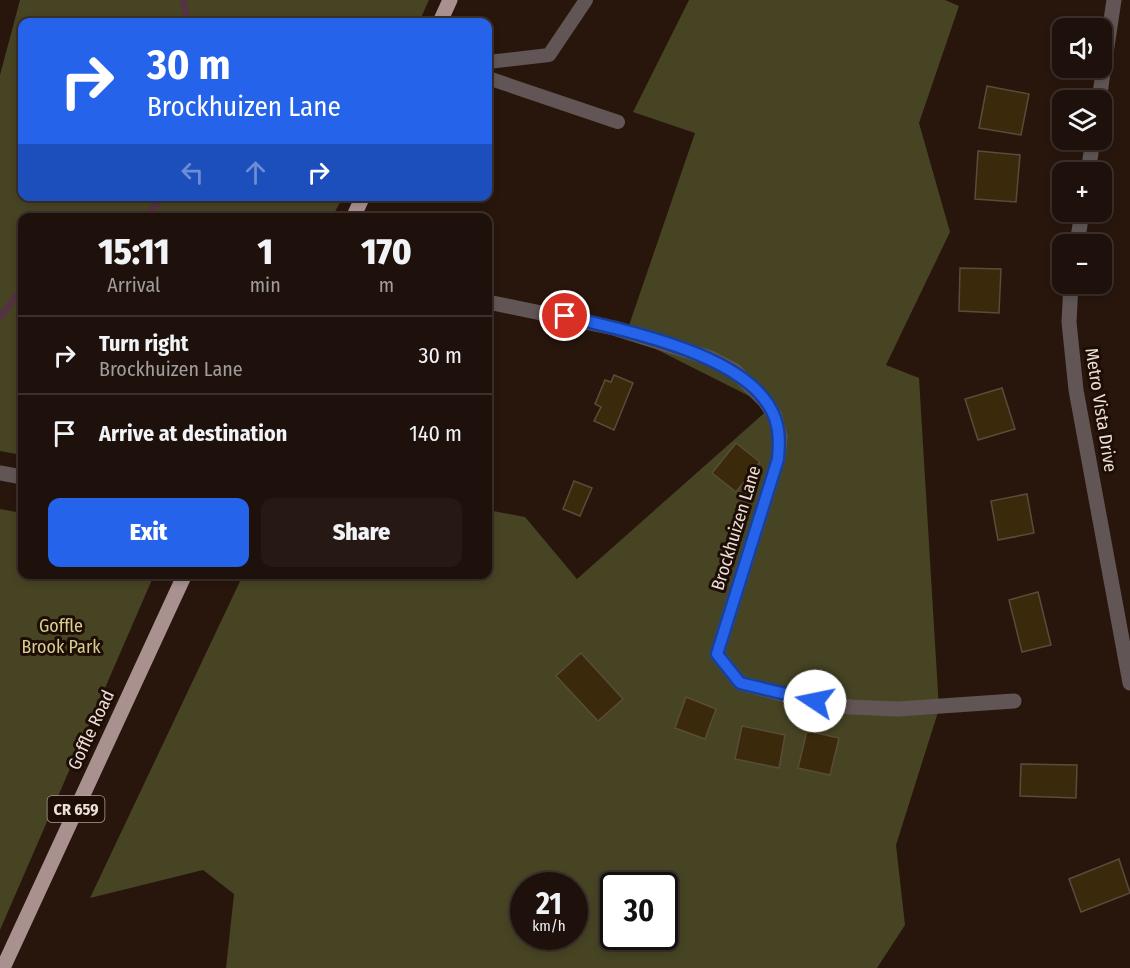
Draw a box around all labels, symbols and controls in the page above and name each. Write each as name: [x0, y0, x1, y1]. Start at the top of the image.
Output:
map controls: [1052, 18, 1112, 294]
button: sound: [1052, 18, 1112, 78]
text: 30 m: [147, 40, 231, 90]
icon: right: [48, 42, 126, 120]
button: layers: [1052, 90, 1112, 150]
text: Brockhuizen Lane: [147, 91, 341, 123]
icon: left: [176, 156, 209, 189]
icon: ahead: [239, 156, 272, 189]
icon: right: [302, 156, 335, 189]
button: +: [1052, 162, 1112, 222]
text: 15:11: [98, 230, 170, 274]
text: 1: [257, 230, 273, 274]
text: 170: [361, 230, 412, 274]
button: −: [1052, 234, 1112, 294]
text: Arrival: [107, 273, 160, 297]
text: min: [250, 273, 281, 297]
text: m: [379, 273, 394, 297]
pin: [539, 290, 590, 341]
icon: arrive: [548, 299, 581, 332]
text: Turn right: [99, 330, 188, 357]
icon: right: [48, 339, 81, 372]
text: 30 m: [419, 342, 462, 369]
street label: Metro Vista Drive: [1080, 346, 1122, 474]
text: Brockhuizen Lane: [99, 357, 243, 381]
icon: arrive: [48, 417, 81, 450]
text: Arrive at destination: [99, 420, 287, 447]
text: 140 m: [409, 420, 462, 447]
street label: Brockhuizen Lane: [707, 463, 765, 593]
button: Exit: [48, 498, 249, 567]
button: Share: [261, 498, 462, 567]
park label: Goffle Brook Park: [21, 615, 101, 658]
position arrow: [783, 669, 847, 733]
street label: Goffle Road: [63, 687, 119, 773]
road number: CR 659: [48, 796, 104, 822]
speed limit sign: 30: [600, 872, 678, 950]
text: 21: [536, 886, 562, 922]
text: km/h: [532, 917, 566, 935]

